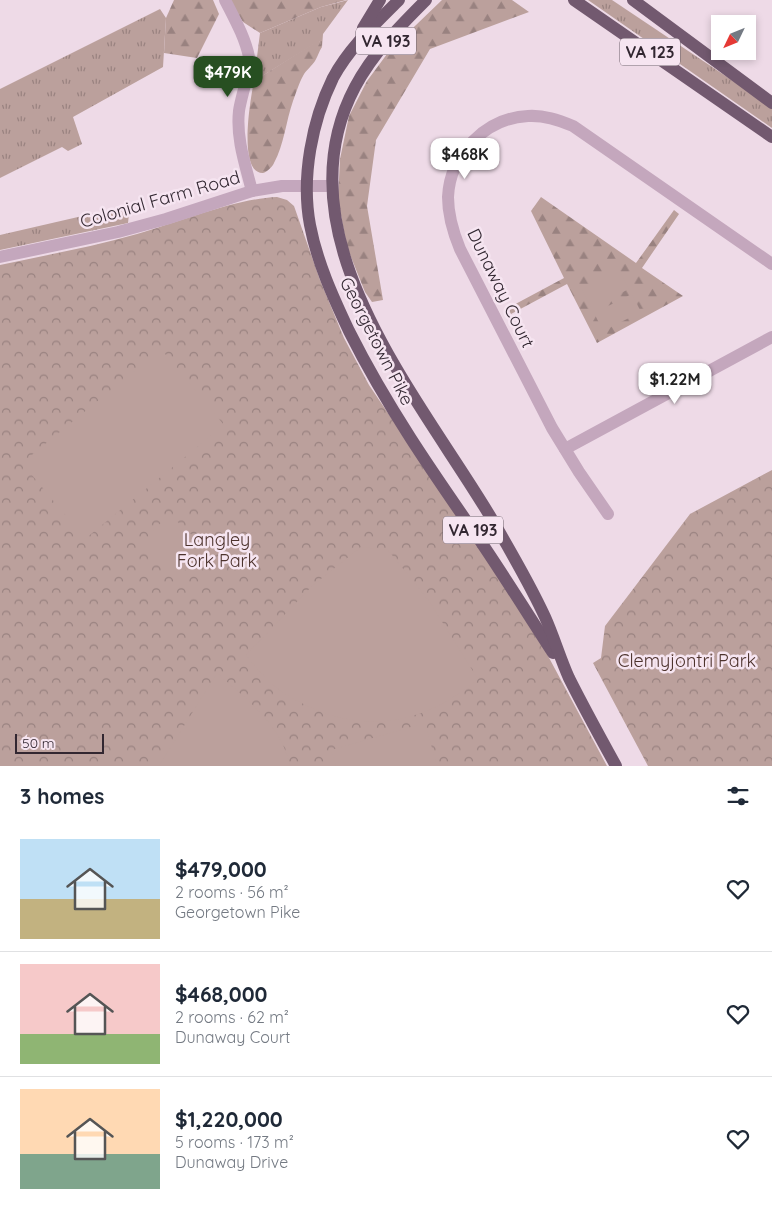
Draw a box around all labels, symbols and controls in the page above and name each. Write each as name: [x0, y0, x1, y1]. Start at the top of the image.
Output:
north arrow: [711, 15, 756, 60]
map controls: [711, 15, 756, 60]
road number: VA 193: [356, 27, 416, 54]
road number: VA 123: [620, 38, 680, 66]
pin: $479K: [193, 56, 263, 98]
text: $479K: [205, 62, 251, 82]
pin: $468K: [430, 138, 500, 180]
text: $468K: [441, 144, 489, 164]
street label: Colonial Farm Road: [77, 165, 243, 233]
street label: Dunaway Court: [462, 225, 540, 351]
street label: Georgetown Pike: [335, 273, 419, 409]
pin: $1.22M: [634, 362, 716, 405]
text: $1.22M: [649, 369, 701, 389]
road number: VA 193: [443, 516, 503, 544]
park label: Langley Fork Park: [177, 528, 257, 572]
park label: Clemyjontri Park: [618, 649, 756, 672]
scale bar: [15, 731, 104, 754]
text: 50 m: [22, 734, 55, 752]
icon: filters: [724, 782, 752, 810]
text: 3 homes: [20, 783, 104, 809]
text: $479,000: [175, 856, 267, 882]
icon: home: [60, 859, 120, 919]
icon: heart: [724, 875, 752, 903]
text: 2 rooms · 56 m²: [175, 882, 289, 902]
text: Georgetown Pike: [175, 902, 300, 922]
text: $468,000: [175, 981, 267, 1007]
icon: home: [60, 984, 120, 1044]
icon: heart: [724, 1000, 752, 1028]
text: 2 rooms · 62 m²: [175, 1007, 289, 1027]
text: Dunaway Court: [175, 1027, 291, 1047]
text: $1,220,000: [175, 1106, 283, 1132]
icon: home: [60, 1109, 120, 1169]
icon: heart: [724, 1125, 752, 1153]
text: 5 rooms · 173 m²: [175, 1132, 294, 1152]
text: Dunaway Drive: [175, 1152, 288, 1172]

